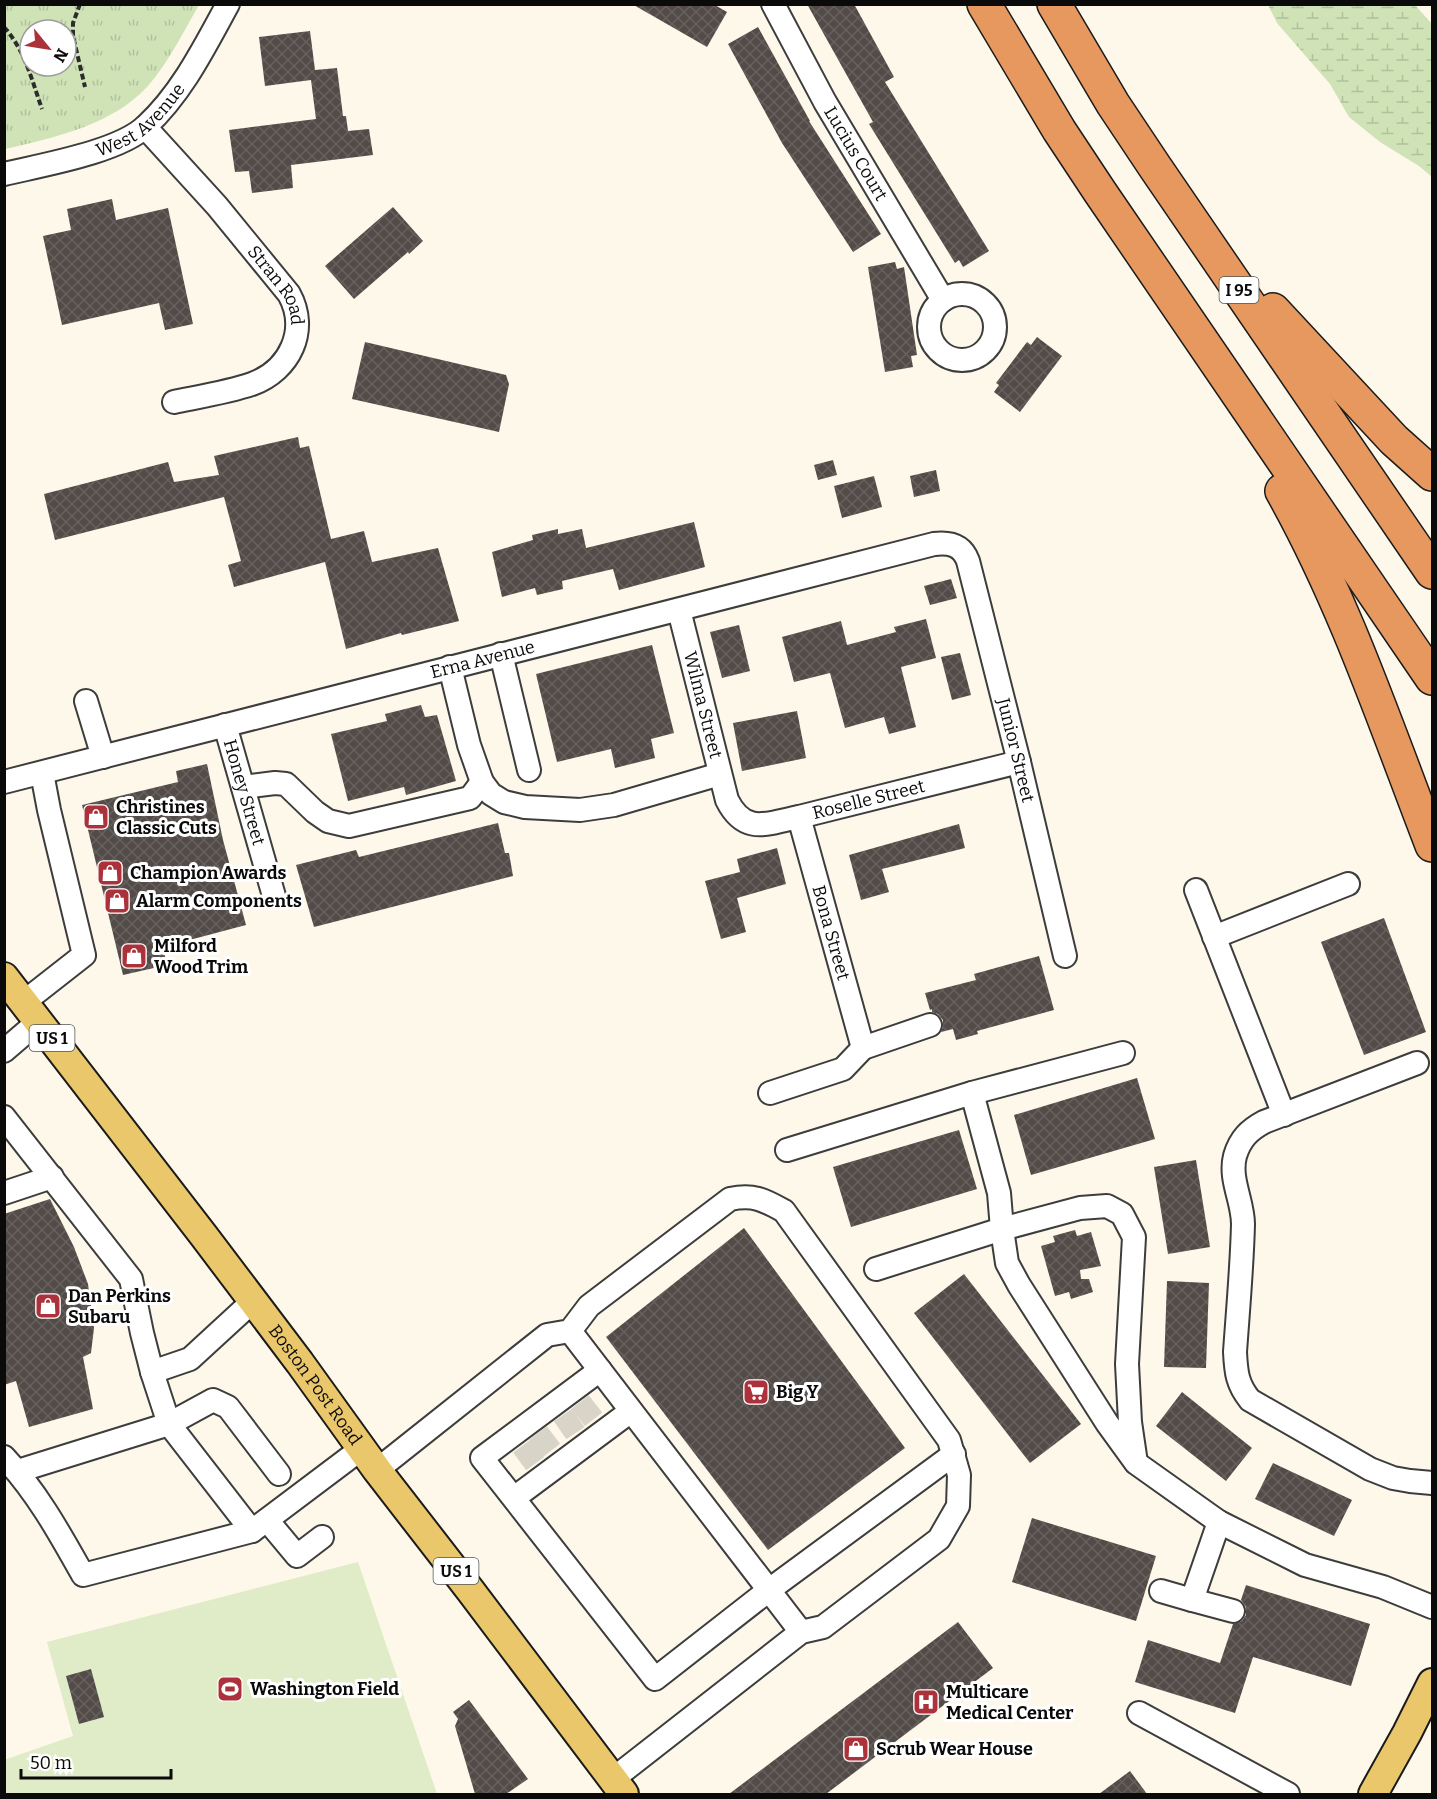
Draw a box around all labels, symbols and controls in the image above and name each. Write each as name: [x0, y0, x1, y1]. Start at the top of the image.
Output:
north arrow: [18, 18, 78, 78]
text: N: [49, 45, 72, 65]
street label: West Avenue: [93, 79, 190, 162]
street label: Lucius Court: [819, 103, 893, 205]
street label: Stran Road: [243, 241, 308, 326]
road number: I 95: [1220, 277, 1258, 303]
street label: Erna Avenue: [428, 636, 537, 683]
street label: Wilma Street: [679, 649, 727, 761]
street label: Junior Street: [992, 695, 1039, 805]
street label: Honey Street: [219, 737, 270, 848]
street label: Roselle Street: [810, 775, 928, 824]
place label: Christines Classic Cuts: [116, 796, 217, 839]
shop icon: Christines Classic Cuts: [81, 802, 111, 832]
shop icon: Champion Awards: [95, 858, 125, 888]
place label: Champion Awards: [130, 862, 287, 884]
street label: Bona Street: [807, 883, 855, 983]
shop icon: Alarm Components: [102, 886, 132, 916]
place label: Alarm Components: [136, 890, 302, 912]
place label: Milford Wood Trim: [154, 935, 248, 978]
shop icon: Milford Wood Trim: [119, 941, 149, 971]
road number: US 1: [29, 1025, 74, 1051]
place label: Dan Perkins Subaru: [68, 1285, 171, 1328]
shop icon: Dan Perkins Subaru: [33, 1291, 63, 1321]
street label: Boston Post Road: [264, 1320, 367, 1450]
supermarket icon: Big Y: [741, 1377, 771, 1407]
place label: Big Y: [776, 1381, 819, 1403]
road number: US 1: [434, 1558, 478, 1584]
sports icon: Washington Field: [215, 1674, 245, 1704]
place label: Washington Field: [250, 1678, 399, 1700]
place label: Multicare Medical Center: [946, 1681, 1074, 1724]
hospital icon: Multicare Medical Center: [911, 1687, 941, 1717]
shop icon: Scrub Wear House: [841, 1734, 871, 1764]
place label: Scrub Wear House: [876, 1738, 1033, 1760]
scale bar: [21, 1742, 171, 1780]
text: 50 m: [30, 1752, 72, 1774]

